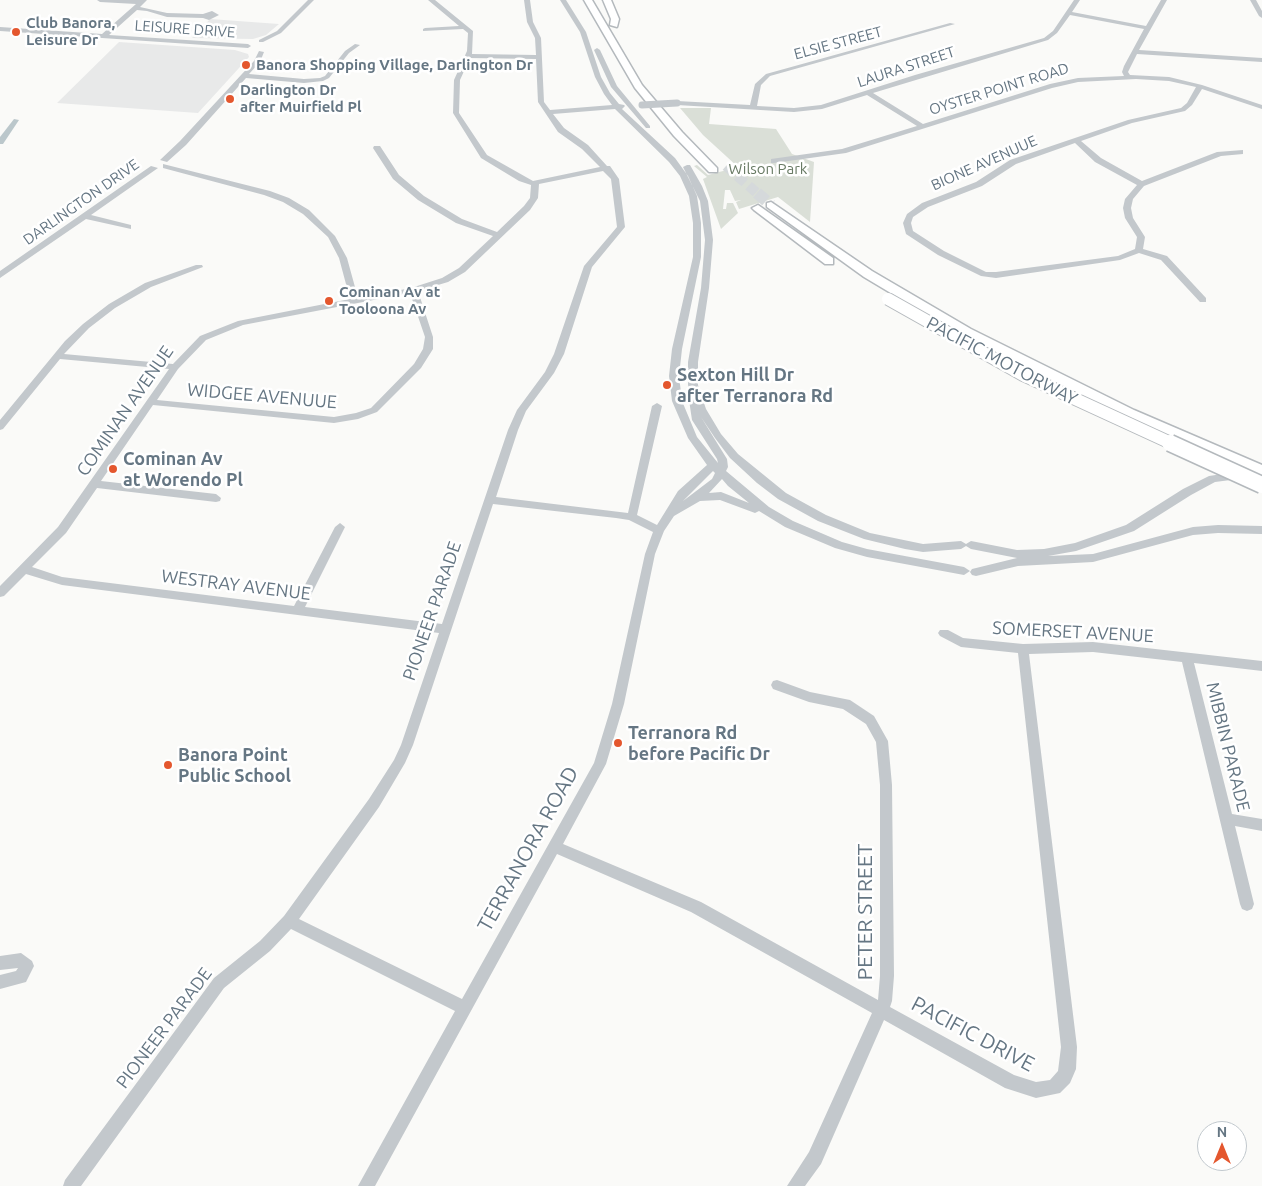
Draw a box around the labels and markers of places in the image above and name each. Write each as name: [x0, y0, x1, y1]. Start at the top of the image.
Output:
place label: Club Banora, Leisure Dr: [26, 14, 115, 49]
marker: Club Banora, Leisure Dr: [10, 26, 22, 38]
place label: Banora Shopping Village, Darlington Dr: [256, 56, 533, 74]
marker: Banora Shopping Village, Darlington Dr: [240, 59, 252, 71]
place label: Darlington Dr after Muirfield Pl: [240, 81, 361, 116]
marker: Darlington Dr after Muirfield Pl: [224, 93, 236, 105]
place label: Cominan Av at Tooloona Av: [339, 283, 440, 318]
marker: Cominan Av at Tooloona Av: [323, 295, 335, 307]
place label: Sexton Hill Dr after Terranora Rd: [677, 364, 833, 406]
marker: Sexton Hill Dr after Terranora Rd: [661, 379, 673, 391]
place label: Cominan Av at Worendo Pl: [123, 448, 243, 490]
marker: Cominan Av at Worendo Pl: [107, 463, 119, 475]
place label: Terranora Rd before Pacific Dr: [628, 722, 770, 764]
marker: Terranora Rd before Pacific Dr: [612, 737, 624, 749]
place label: Banora Point Public School: [178, 744, 291, 786]
marker: Banora Point Public School: [162, 759, 174, 771]

